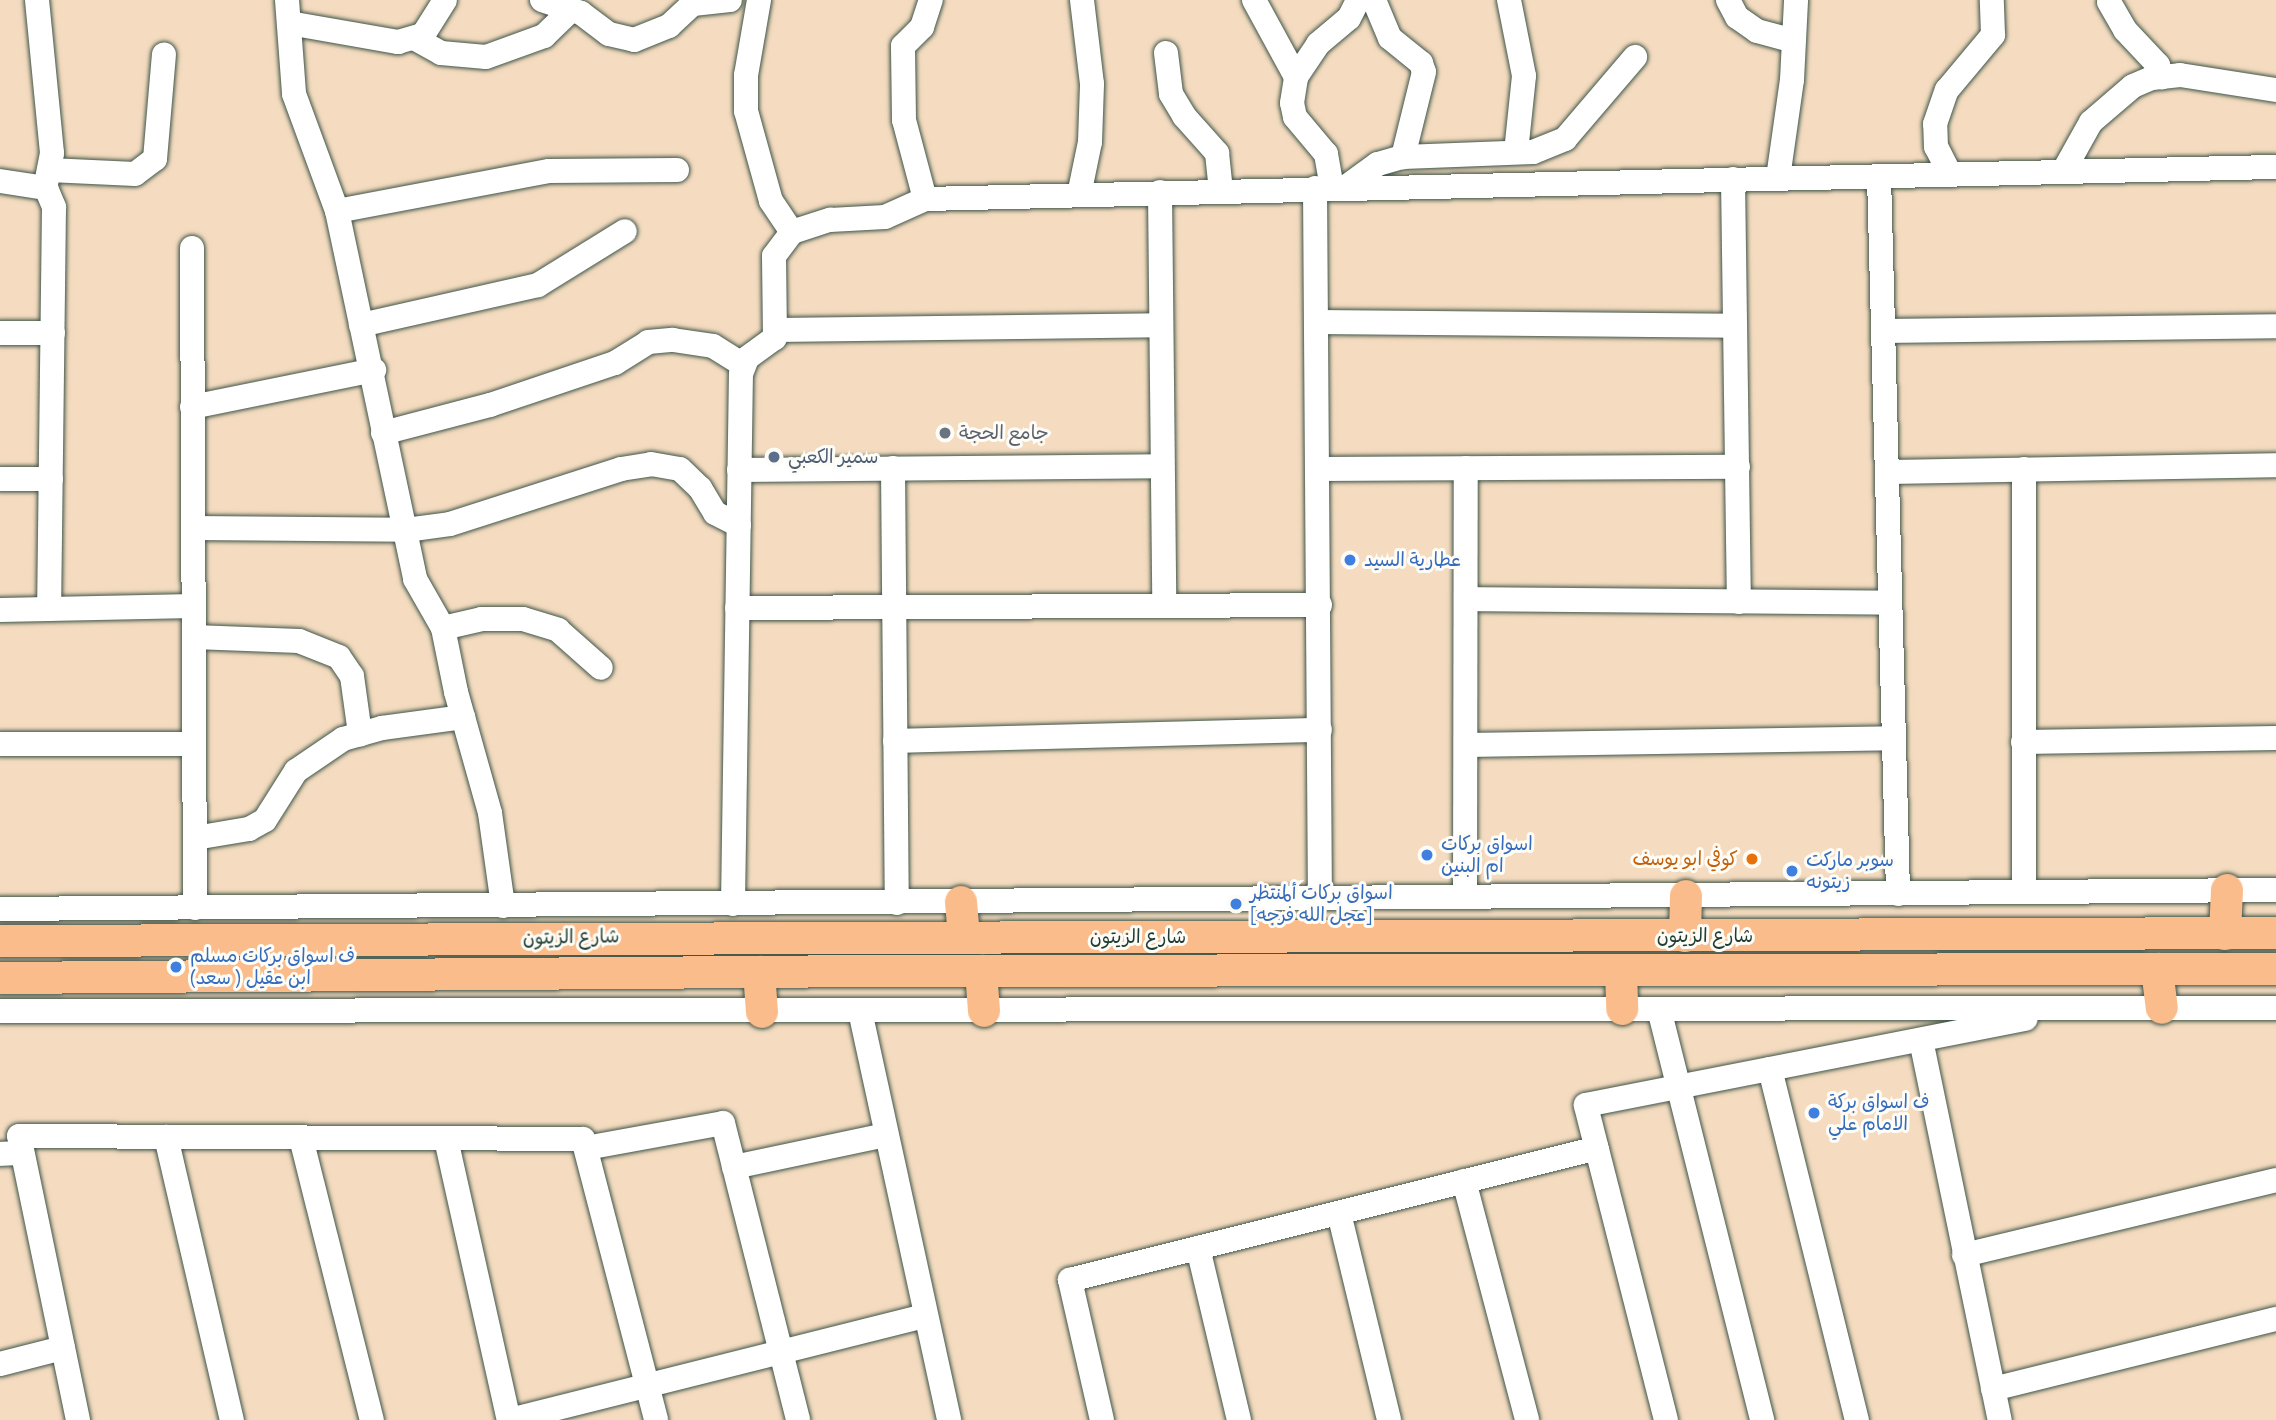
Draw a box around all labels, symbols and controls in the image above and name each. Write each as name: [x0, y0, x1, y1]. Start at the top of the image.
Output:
place label: جامع الحجة: [959, 422, 1049, 444]
marker: جامع الحجة: [937, 425, 953, 441]
place label: سمير الكعبي: [788, 446, 878, 468]
marker: سمير الكعبي: [766, 449, 782, 465]
place label: عطارية السيد: [1364, 549, 1461, 571]
marker: عطارية السيد: [1342, 552, 1358, 568]
place label: اسواق بركات ام البنين: [1441, 833, 1533, 877]
marker: اسواق بركات ام البنين: [1419, 847, 1435, 863]
place label: كوفي ابو يوسف: [1633, 848, 1738, 870]
place label: سوبر ماركت زيتونه: [1806, 849, 1894, 893]
marker: كوفي ابو يوسف: [1744, 851, 1760, 867]
marker: سوبر ماركت زيتونه: [1784, 863, 1800, 879]
place label: اسواق بركات ألمنتظر [عجل الله فرجه]: [1250, 882, 1393, 926]
marker: اسواق بركات ألمنتظر [عجل الله فرجه]: [1228, 896, 1244, 912]
street label: شارع الزيتون: [523, 925, 619, 949]
street label: شارع الزيتون: [1657, 925, 1753, 947]
street label: شارع الزيتون: [1090, 926, 1186, 948]
place label: ف اسواق بركات مسلم ابن عقيل ( سعد): [190, 945, 355, 989]
marker: ف اسواق بركات مسلم ابن عقيل ( سعد): [168, 959, 184, 975]
place label: ف اسواق بركة الامام علي: [1828, 1091, 1929, 1135]
marker: ف اسواق بركة الامام علي: [1806, 1105, 1822, 1121]

